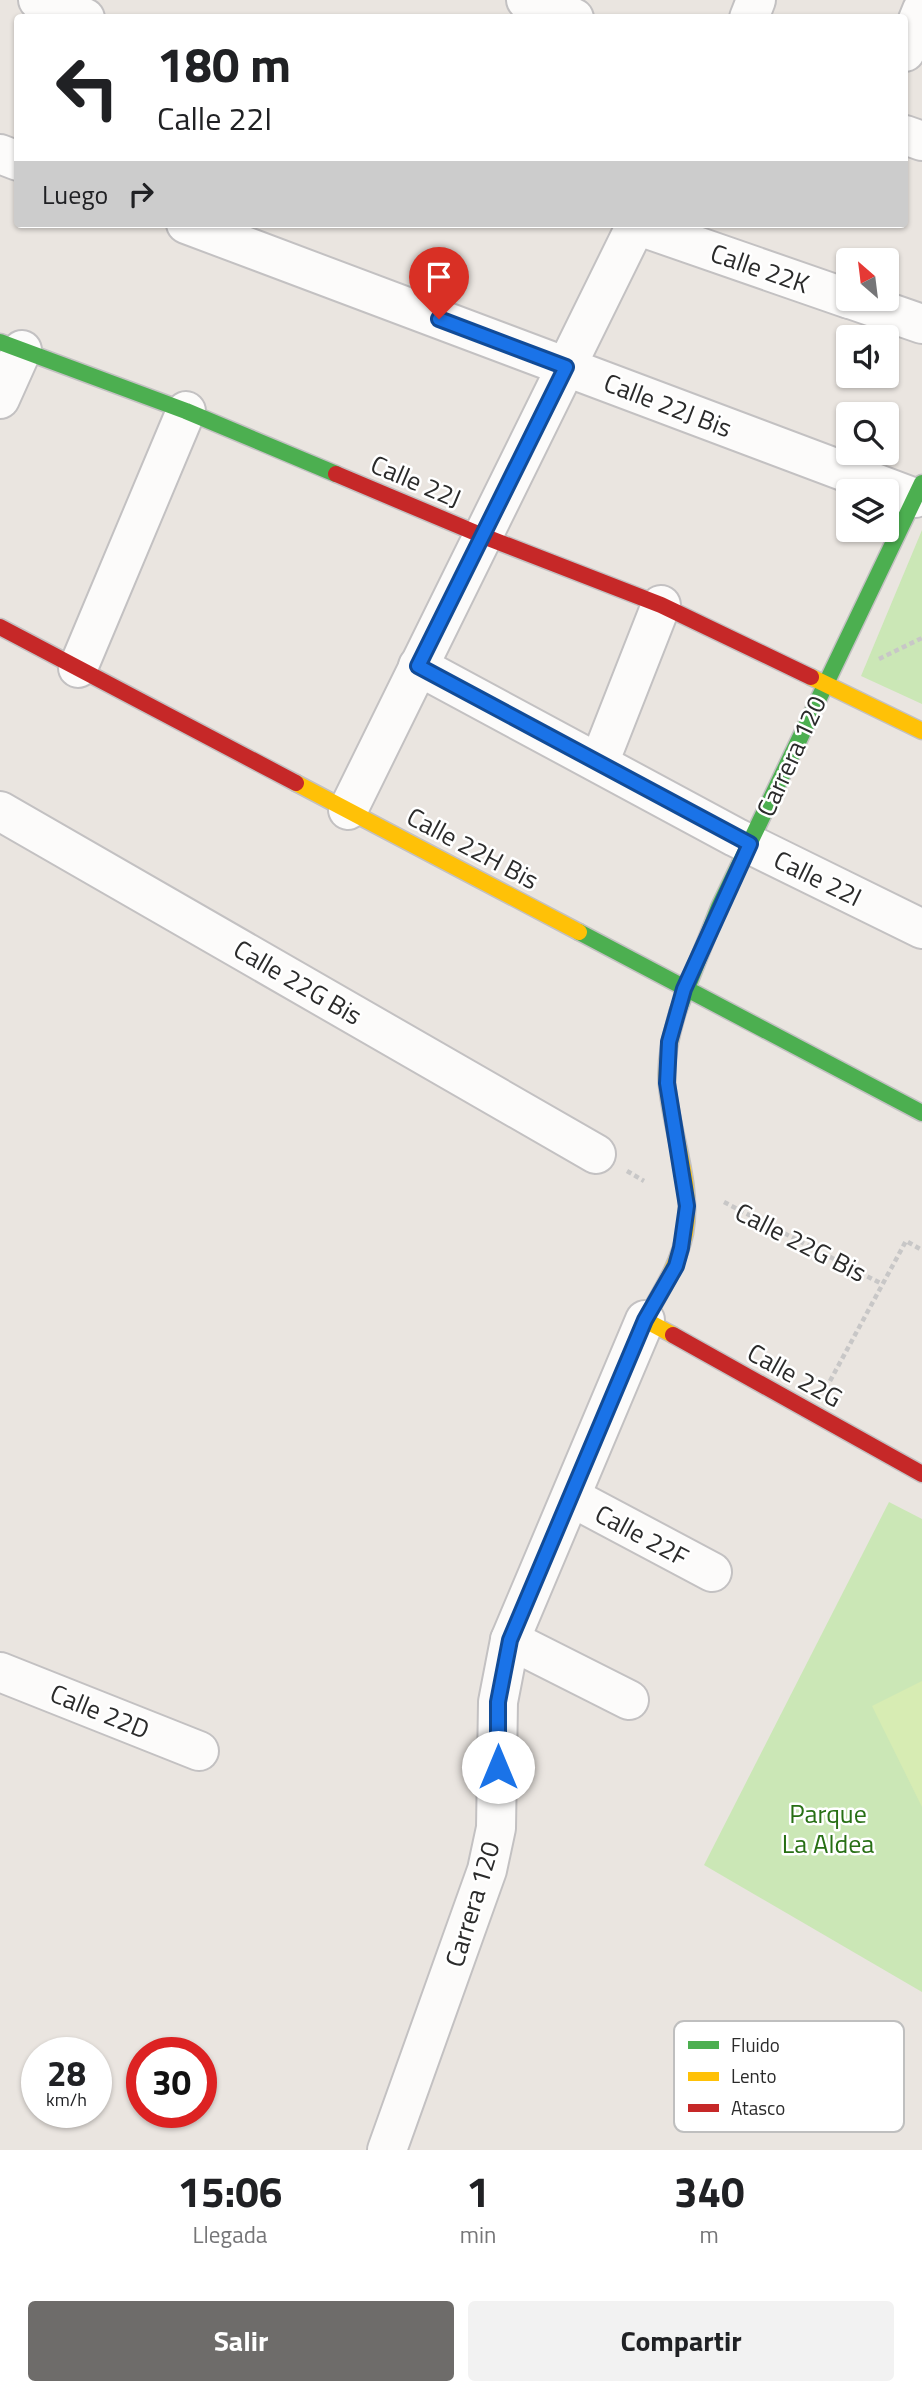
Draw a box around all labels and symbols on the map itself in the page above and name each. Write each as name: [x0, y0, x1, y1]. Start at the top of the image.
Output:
street label: Calle 22K: [705, 233, 815, 303]
pin: [409, 247, 469, 319]
north arrow: [836, 248, 900, 312]
street label: Calle 22J Bis: [598, 363, 738, 447]
street label: Calle 22J: [365, 445, 467, 517]
street label: Carrera 120: [746, 689, 836, 823]
street label: Calle 22H Bis: [400, 797, 546, 899]
street label: Calle 22I: [767, 840, 869, 916]
street label: Calle 22G Bis: [226, 929, 370, 1035]
street label: Calle 22G Bis: [729, 1192, 873, 1292]
street label: Calle 22G: [740, 1333, 850, 1417]
street label: Calle 22F: [588, 1494, 696, 1576]
street label: Calle 22D: [45, 1673, 155, 1749]
position arrow: [461, 1730, 535, 1804]
park label: Parque La Aldea: [782, 1794, 874, 1863]
street label: Carrera 120: [434, 1836, 510, 1972]
legend: [674, 2021, 904, 2132]
text: Fluido: [731, 2030, 780, 2059]
speed limit sign: 30: [126, 2037, 217, 2128]
text: Lento: [731, 2061, 776, 2090]
text: Atasco: [731, 2093, 785, 2122]

